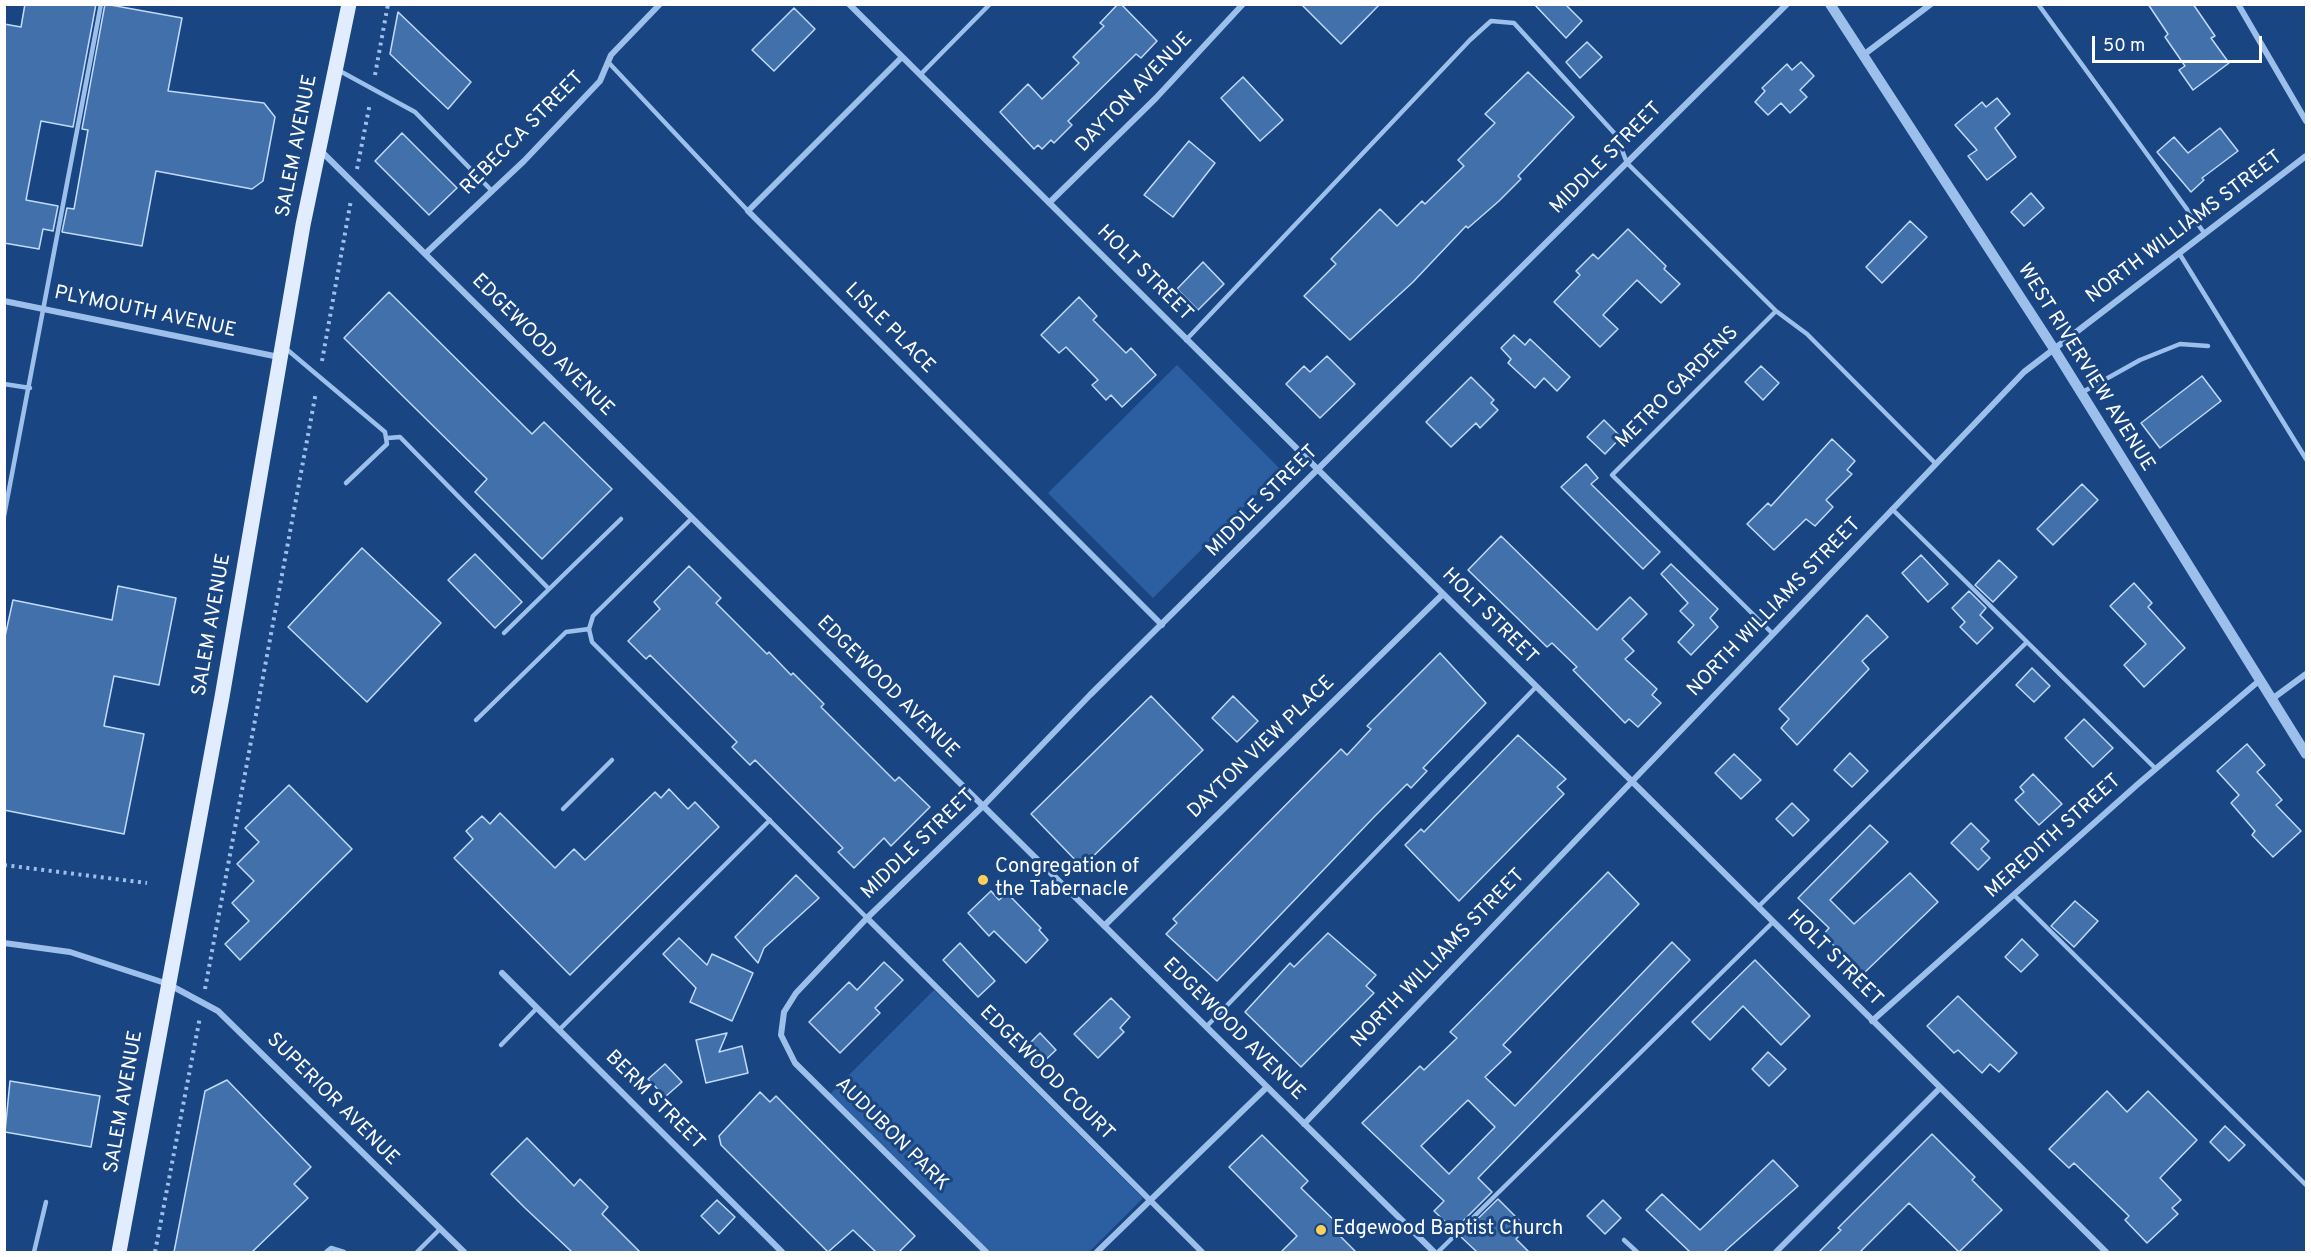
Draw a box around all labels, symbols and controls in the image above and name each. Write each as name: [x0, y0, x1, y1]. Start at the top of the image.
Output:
scale bar: [2095, 24, 2264, 62]
street label: DAYTON AVENUE: [1072, 28, 1198, 158]
text: 50 m: [2103, 35, 2145, 58]
street label: REBECCA STREET: [456, 67, 590, 201]
street label: SALEM AVENUE: [272, 73, 324, 219]
street label: MIDDLE STREET: [1546, 98, 1668, 220]
street label: NORTH WILLIAMS STREET: [2082, 146, 2288, 310]
street label: HOLT STREET: [1091, 221, 1197, 327]
street label: WEST RIVERVIEW AVENUE: [2011, 260, 2159, 476]
street label: EDGEWOOD AVENUE: [466, 270, 618, 422]
street label: LISLE PLACE: [839, 279, 939, 379]
street label: PLYMOUTH AVENUE: [52, 282, 238, 344]
street label: METRO GARDENS: [1612, 322, 1744, 454]
street label: MIDDLE STREET: [1202, 441, 1324, 563]
street label: NORTH WILLIAMS STREET: [1683, 514, 1867, 702]
street label: SALEM AVENUE: [189, 552, 237, 698]
street label: HOLT STREET: [1436, 564, 1542, 670]
street label: EDGEWOOD AVENUE: [811, 612, 963, 764]
street label: DAYTON VIEW PLACE: [1184, 672, 1340, 824]
street label: MEREDITH STREET: [1981, 770, 2127, 904]
street label: MIDDLE STREET: [857, 785, 981, 905]
place label: Congregation of the Tabernacle: [995, 856, 1139, 903]
street label: NORTH WILLIAMS STREET: [1347, 865, 1531, 1053]
marker: Congregation of the Tabernacle: [976, 873, 990, 887]
street label: HOLT STREET: [1781, 906, 1887, 1012]
street label: EDGEWOOD AVENUE: [1157, 954, 1309, 1106]
street label: EDGEWOOD COURT: [974, 1002, 1118, 1146]
street label: SALEM AVENUE: [101, 1029, 149, 1175]
street label: SUPERIOR AVENUE: [261, 1029, 403, 1171]
street label: BERM STREET: [599, 1046, 709, 1156]
street label: AUDUBON PARK: [829, 1073, 953, 1197]
place label: Edgewood Baptist Church: [1333, 1218, 1563, 1242]
marker: Edgewood Baptist Church: [1314, 1223, 1328, 1237]

